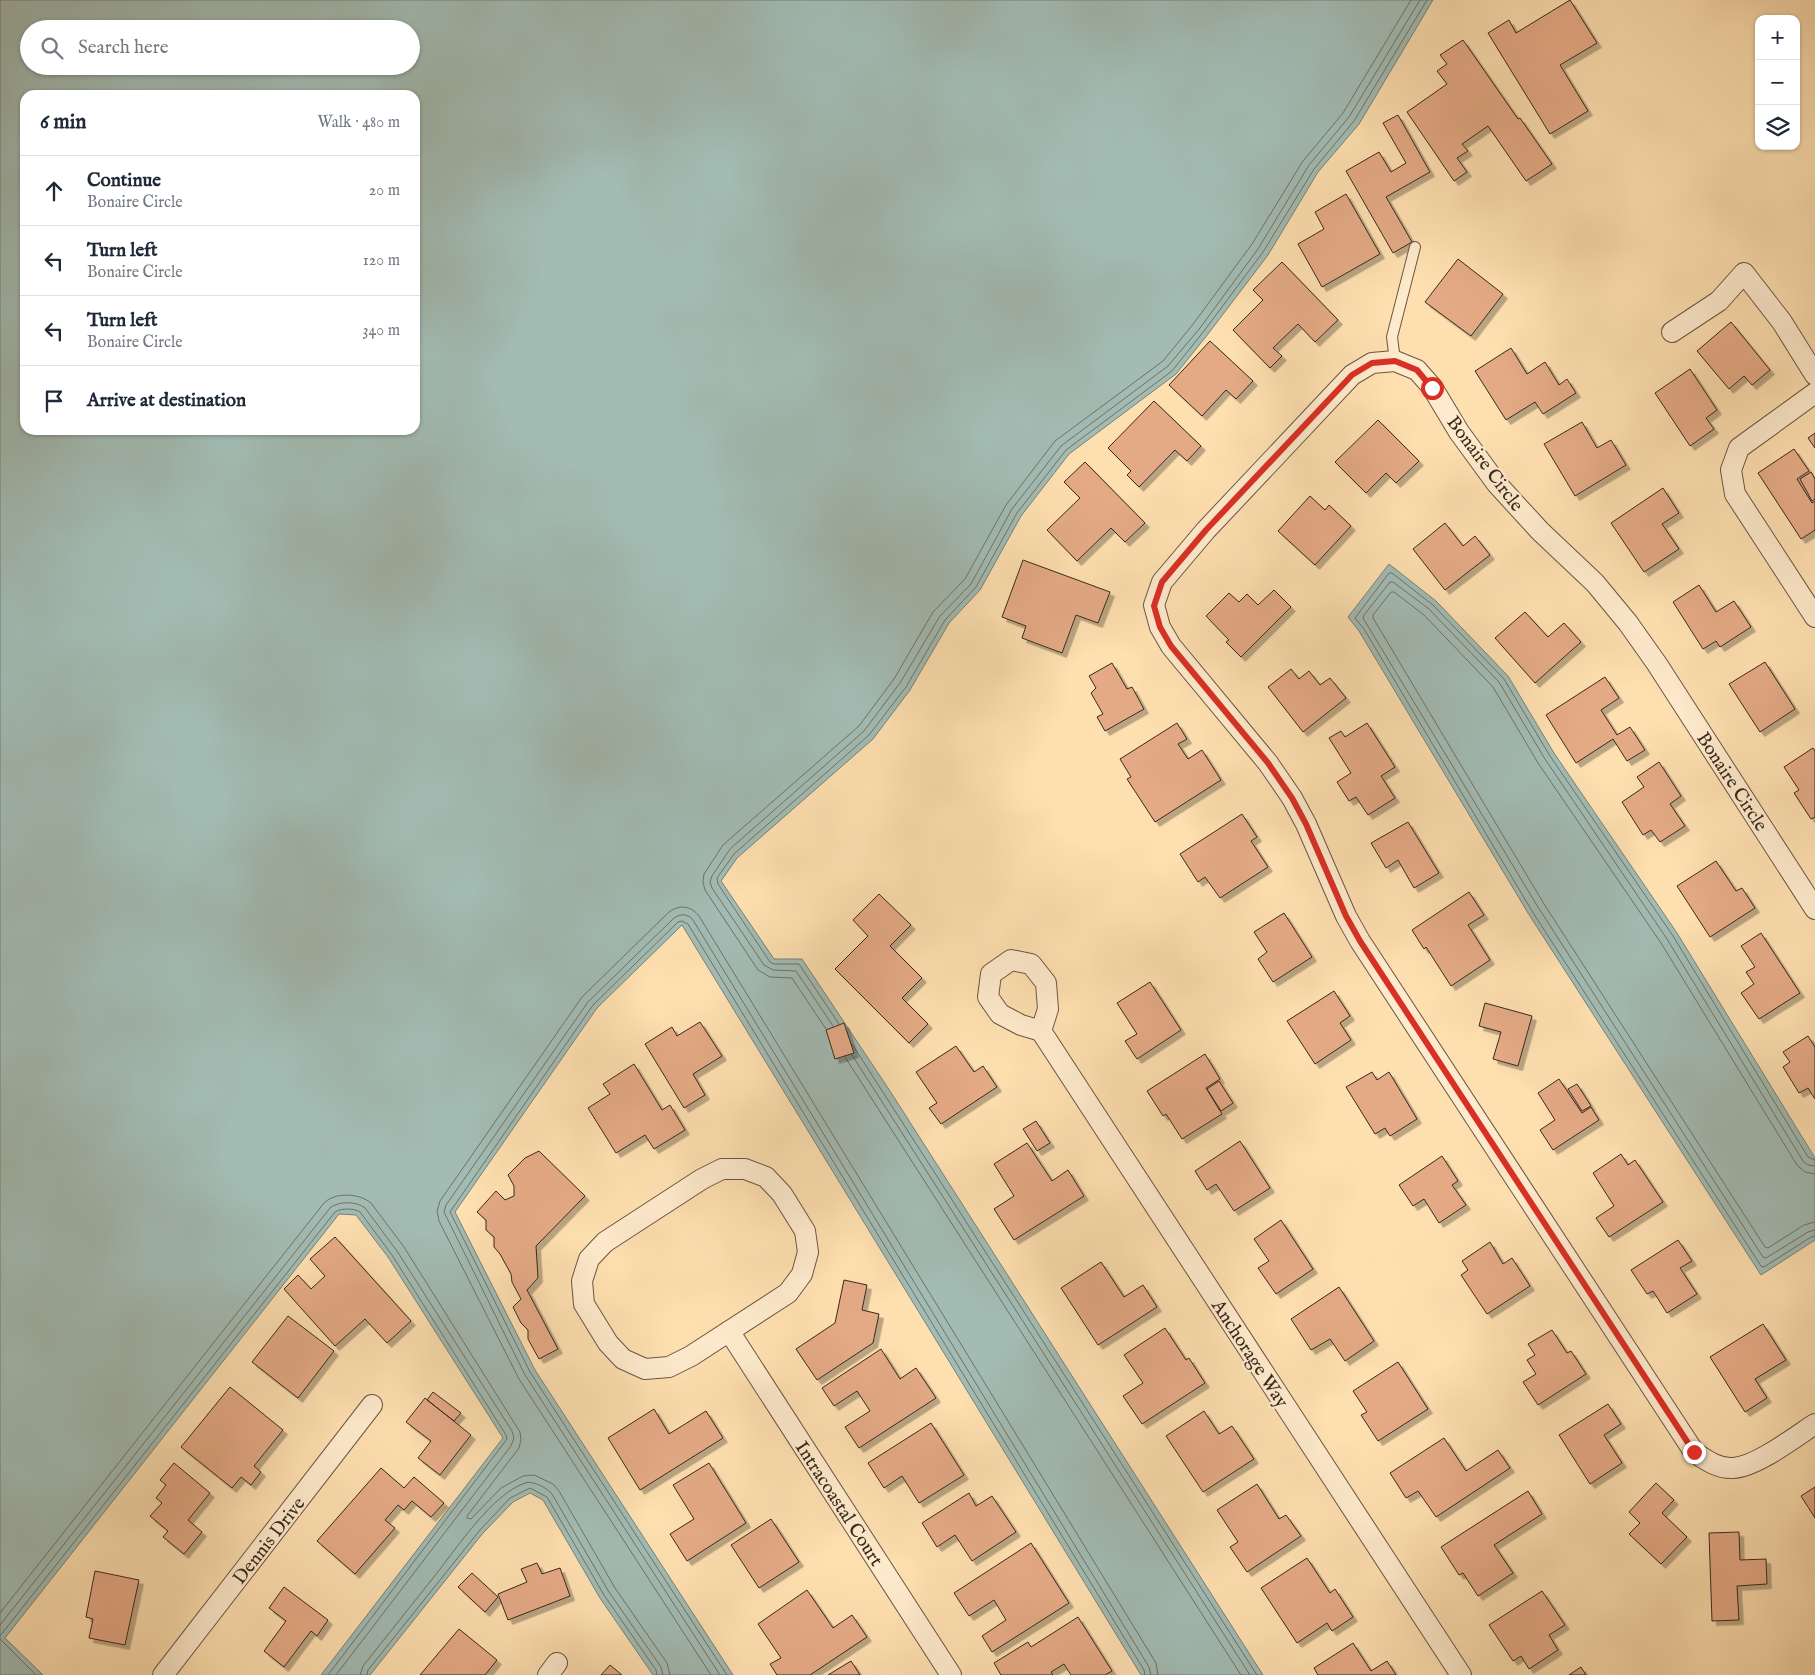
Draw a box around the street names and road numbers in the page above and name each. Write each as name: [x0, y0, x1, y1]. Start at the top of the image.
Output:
street label: Bonaire Circle: [1441, 412, 1528, 517]
street label: Bonaire Circle: [1690, 728, 1772, 836]
street label: Anchorage Way: [1205, 1295, 1294, 1413]
street label: Intracoastal Court: [789, 1437, 888, 1572]
street label: Dennis Drive: [228, 1493, 311, 1590]

